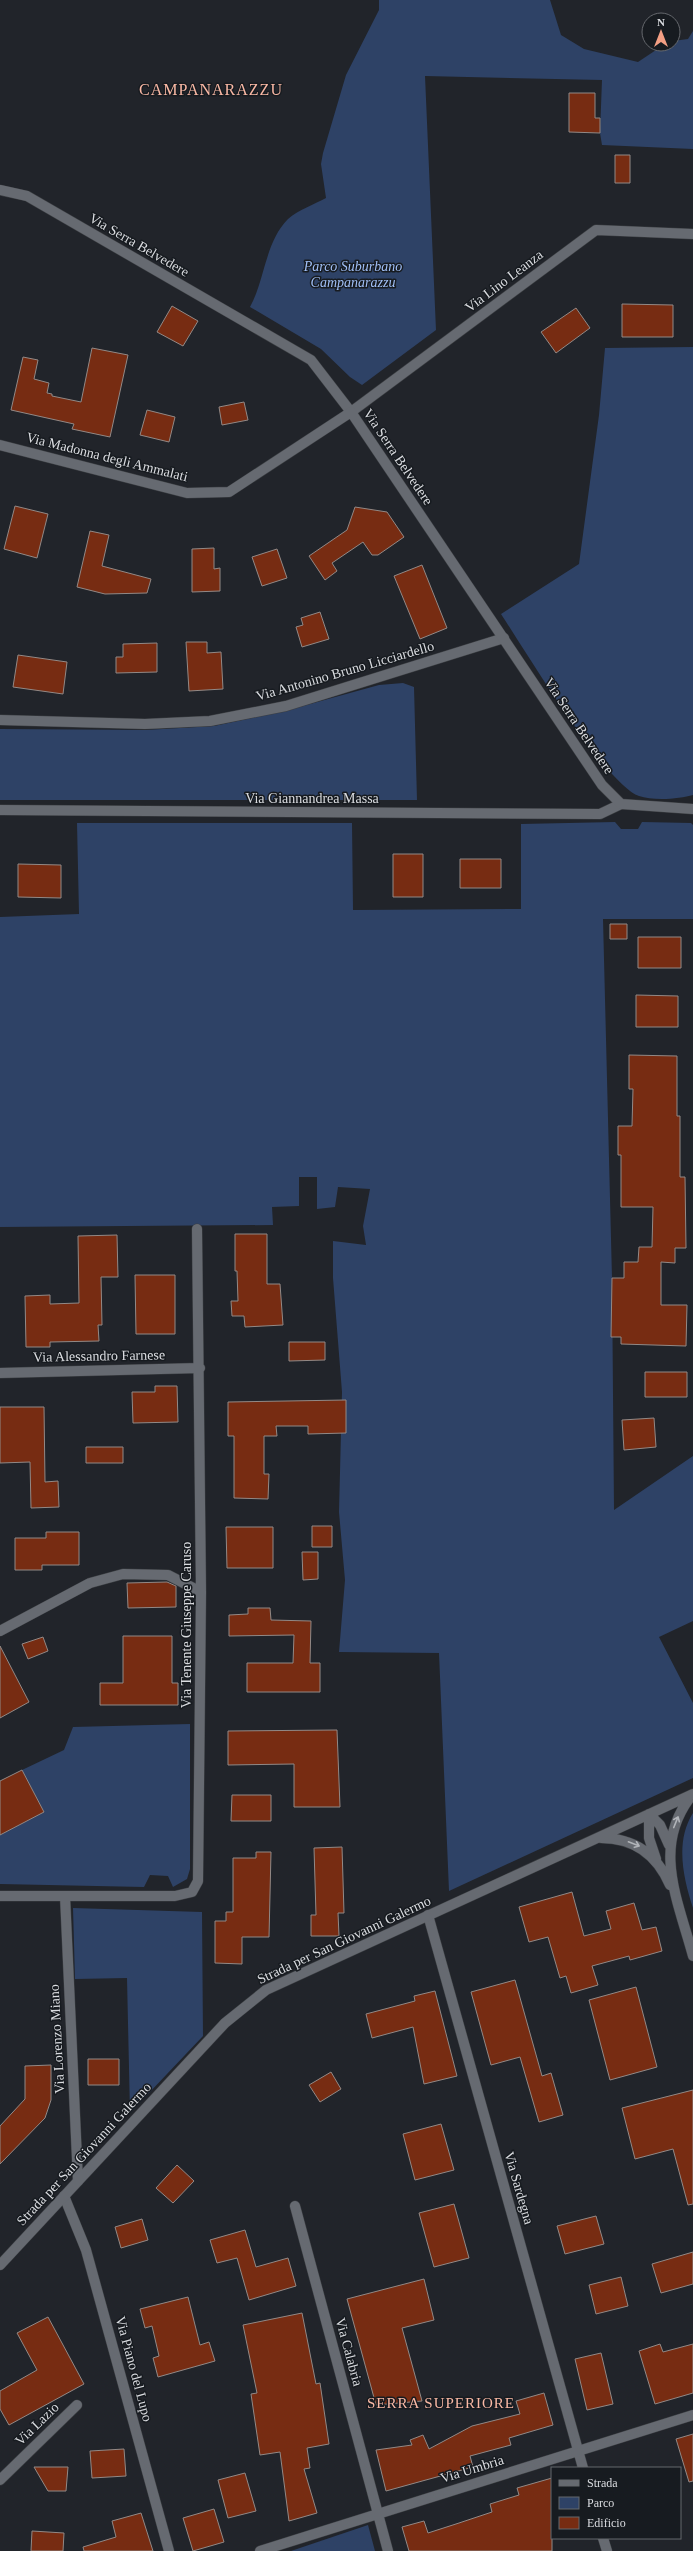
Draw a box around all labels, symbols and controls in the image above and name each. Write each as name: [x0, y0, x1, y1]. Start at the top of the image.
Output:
north arrow: [641, 12, 681, 52]
text: N: [657, 16, 665, 28]
district label: CAMPANARAZZU: [139, 81, 283, 98]
street label: Via Serra Belvedere: [86, 210, 192, 280]
street label: Via Lino Leanza: [462, 246, 546, 315]
park label: Parco Suburbano Campanarazzu: [303, 259, 402, 290]
street label: Via Serra Belvedere: [360, 406, 436, 508]
street label: Via Madonna degli Ammalati: [25, 430, 189, 484]
street label: Via Antonino Bruno Licciardello: [254, 638, 436, 704]
street label: Via Serra Belvedere: [541, 675, 617, 777]
street label: Via Giannandrea Massa: [245, 791, 380, 806]
street label: Via Alessandro Farnese: [33, 1347, 165, 1365]
street label: Via Tenente Giuseppe Caruso: [179, 1542, 194, 1708]
one-way arrow: [672, 1816, 680, 1828]
one-way arrow: [628, 1841, 640, 1849]
street label: Strada per San Giovanni Galermo: [255, 1893, 433, 1987]
street label: Via Lorenzo Miano: [47, 1984, 67, 2094]
street label: Strada per San Giovanni Galermo: [14, 2080, 154, 2228]
street label: Via Sardegna: [501, 2150, 537, 2227]
street label: Via Piano del Lupo: [113, 2315, 155, 2423]
street label: Via Calabria: [333, 2316, 366, 2389]
district label: SERRA SUPERIORE: [367, 2395, 515, 2411]
street label: Via Lazio: [12, 2400, 62, 2448]
street label: Via Umbria: [438, 2452, 506, 2486]
legend: [551, 2467, 681, 2539]
text: Strada: [587, 2476, 618, 2490]
text: Parco: [587, 2496, 614, 2510]
text: Edificio: [587, 2516, 626, 2530]

